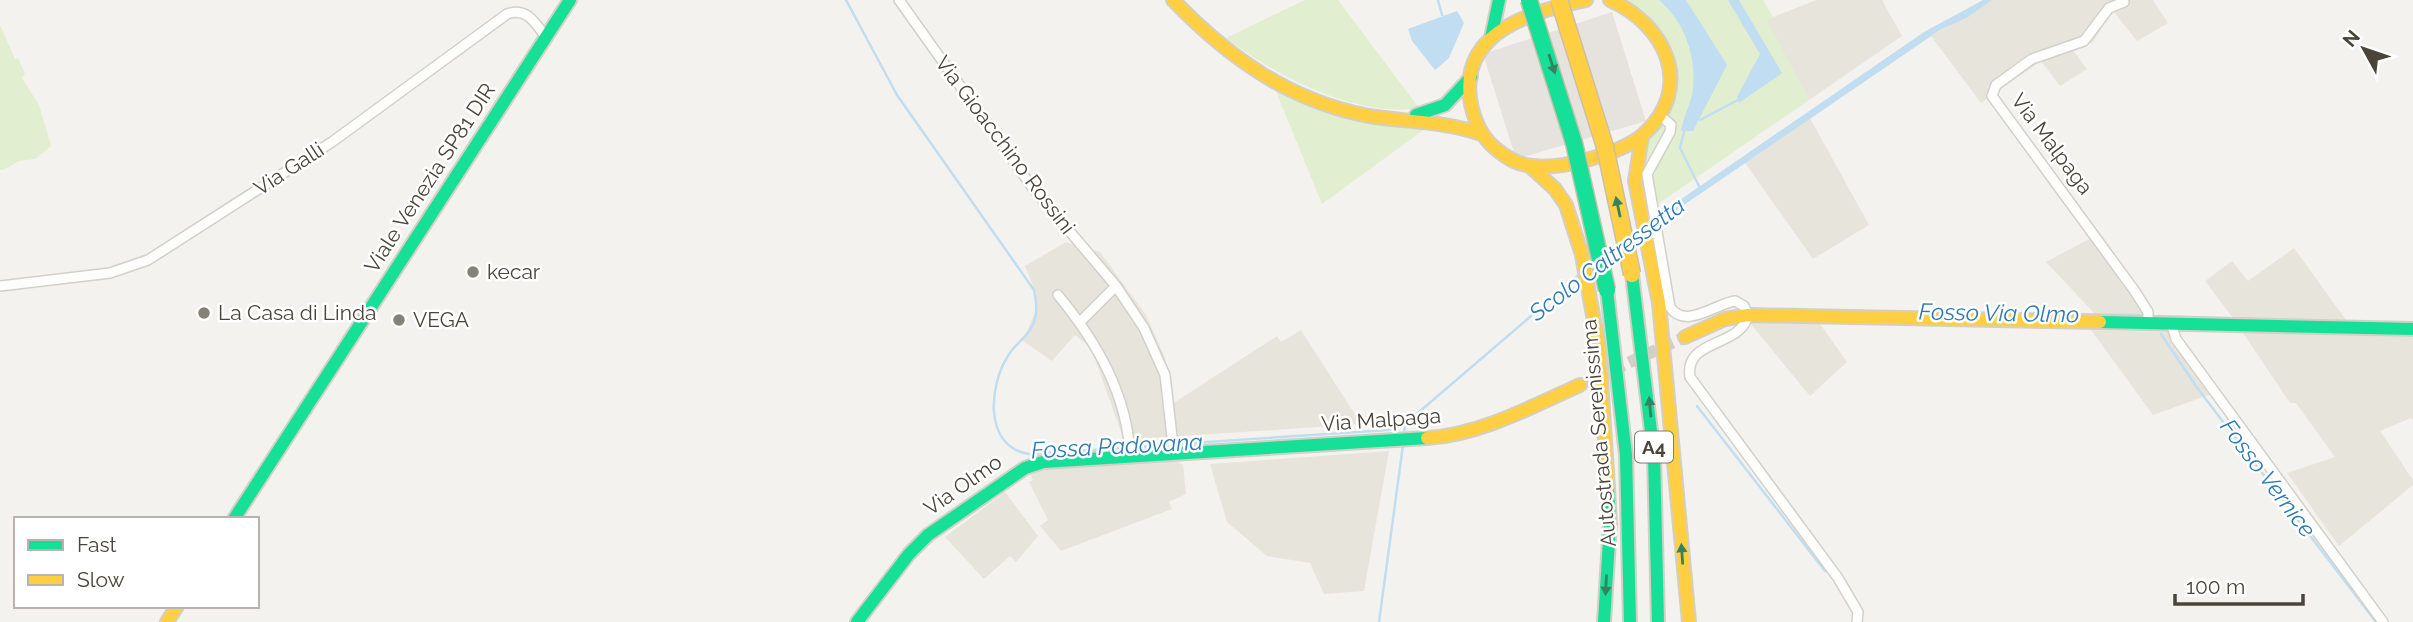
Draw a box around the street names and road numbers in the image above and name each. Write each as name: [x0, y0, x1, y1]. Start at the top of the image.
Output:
street label: Via Gioacchino Rossini: [930, 51, 1081, 239]
street label: Viale Venezia SP81 DIR: [359, 78, 500, 277]
street label: Via Malpaga: [2006, 88, 2098, 199]
street label: Via Galli: [249, 137, 328, 200]
street label: Autostrada Serenissima: [1576, 318, 1621, 548]
street label: Via Malpaga: [1320, 403, 1442, 436]
road number: A4: [1635, 432, 1673, 462]
street label: Via Olmo: [919, 449, 1006, 520]

